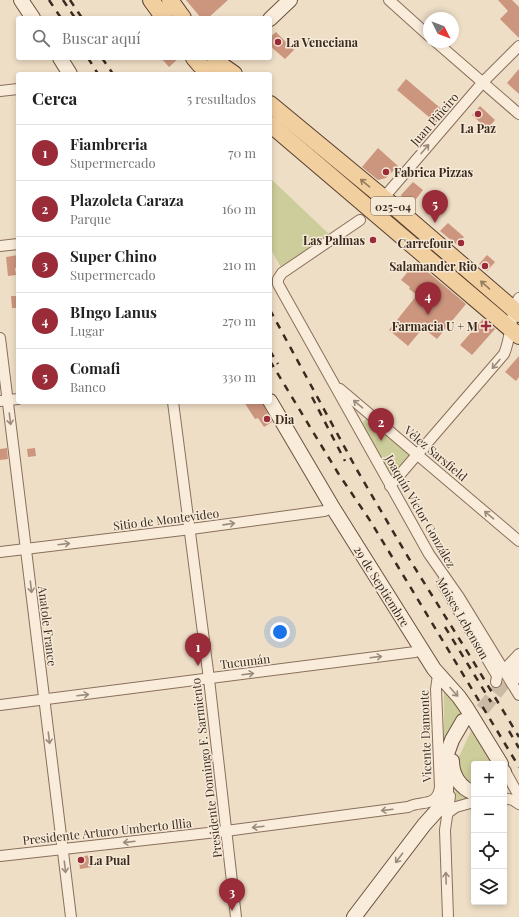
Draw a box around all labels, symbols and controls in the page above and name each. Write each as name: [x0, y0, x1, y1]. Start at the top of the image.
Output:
north arrow: [423, 12, 459, 48]
search box: [16, 16, 272, 60]
icon: search: [30, 27, 52, 49]
text: Buscar aquí: [62, 28, 141, 48]
place label: La Veneciana: [286, 34, 359, 50]
marker: La Veneciana: [273, 37, 283, 47]
text: Cerca: [32, 87, 77, 109]
street label: Juan Piñeiro: [406, 89, 462, 150]
text: 5 resultados: [187, 90, 256, 107]
marker: La Paz: [473, 109, 483, 119]
place label: La Paz: [460, 120, 496, 136]
text: Fiambreria: [70, 134, 148, 154]
text: 1: [43, 144, 47, 161]
text: 70 m: [228, 144, 256, 161]
one-way arrow: [420, 144, 429, 155]
text: Supermercado: [70, 154, 156, 171]
place label: Fabrica Pizzas: [394, 164, 474, 180]
marker: Fabrica Pizzas: [381, 167, 391, 177]
one-way arrow: [360, 179, 370, 188]
text: Plazoleta Caraza: [70, 190, 184, 210]
pin: 5: [422, 190, 448, 223]
road number: 025-04: [371, 197, 415, 215]
text: 2: [42, 200, 48, 217]
text: 160 m: [222, 200, 256, 217]
text: Parque: [70, 210, 111, 227]
place label: Las Palmas: [303, 232, 365, 248]
marker: Las Palmas: [368, 235, 378, 245]
place label: Carrefour: [398, 235, 453, 251]
marker: Carrefour: [456, 238, 466, 248]
text: Super Chino: [70, 246, 157, 266]
text: 3: [42, 256, 48, 273]
text: 210 m: [222, 256, 256, 273]
place label: Salamander Rio: [389, 258, 477, 274]
marker: Salamander Rio: [480, 261, 490, 271]
text: Supermercado: [70, 266, 156, 283]
one-way arrow: [480, 281, 491, 290]
pin: 4: [415, 282, 441, 315]
text: BIngo Lanus: [70, 302, 157, 322]
text: 4: [42, 312, 48, 329]
text: 270 m: [222, 312, 256, 329]
place label: Farmacia U + M: [392, 318, 478, 334]
marker: Farmacia U + M: [481, 321, 491, 331]
text: Lugar: [70, 322, 104, 339]
text: Comafi: [70, 358, 120, 378]
one-way arrow: [491, 359, 500, 369]
text: 5: [42, 368, 48, 385]
text: 330 m: [222, 368, 256, 385]
text: Banco: [70, 378, 106, 395]
one-way arrow: [353, 400, 363, 409]
pin: 2: [368, 408, 394, 441]
place label: Dia: [275, 411, 295, 427]
one-way arrow: [6, 412, 14, 425]
marker: Dia: [262, 414, 272, 424]
street label: Vélez Sarsfield: [400, 421, 471, 484]
street label: Joaquín Víctor González: [382, 451, 460, 571]
street label: Sitio de Montevideo: [112, 505, 220, 533]
one-way arrow: [484, 511, 495, 520]
one-way arrow: [222, 520, 235, 528]
one-way arrow: [58, 540, 71, 548]
street label: 29 de Septiembre: [351, 542, 413, 630]
street label: Moises Lebenson: [433, 574, 493, 662]
one-way arrow: [27, 581, 34, 594]
street label: Anatole France: [35, 584, 61, 667]
your location: [270, 622, 290, 642]
pin: 1: [185, 633, 211, 666]
street label: Tucumán: [219, 650, 271, 672]
one-way arrow: [370, 653, 383, 661]
one-way arrow: [241, 670, 254, 678]
street label: Presidente Domingo F. Sarmiento: [187, 677, 225, 859]
one-way arrow: [450, 687, 459, 697]
street label: Vicente Damonte: [415, 690, 435, 783]
one-way arrow: [76, 691, 89, 699]
one-way arrow: [45, 731, 53, 744]
map controls: [471, 761, 507, 905]
button: +: [471, 761, 507, 797]
button: −: [471, 797, 507, 833]
one-way arrow: [381, 806, 394, 814]
street label: Presidente Arturo Umberto Illia: [22, 814, 192, 848]
one-way arrow: [252, 823, 265, 831]
button: locate: [471, 833, 507, 869]
one-way arrow: [123, 838, 136, 846]
place label: La Pual: [89, 852, 130, 868]
one-way arrow: [395, 852, 403, 863]
marker: La Pual: [76, 855, 86, 865]
one-way arrow: [61, 860, 68, 873]
button: layers: [471, 869, 507, 905]
one-way arrow: [442, 872, 450, 885]
pin: 3: [219, 878, 245, 911]

